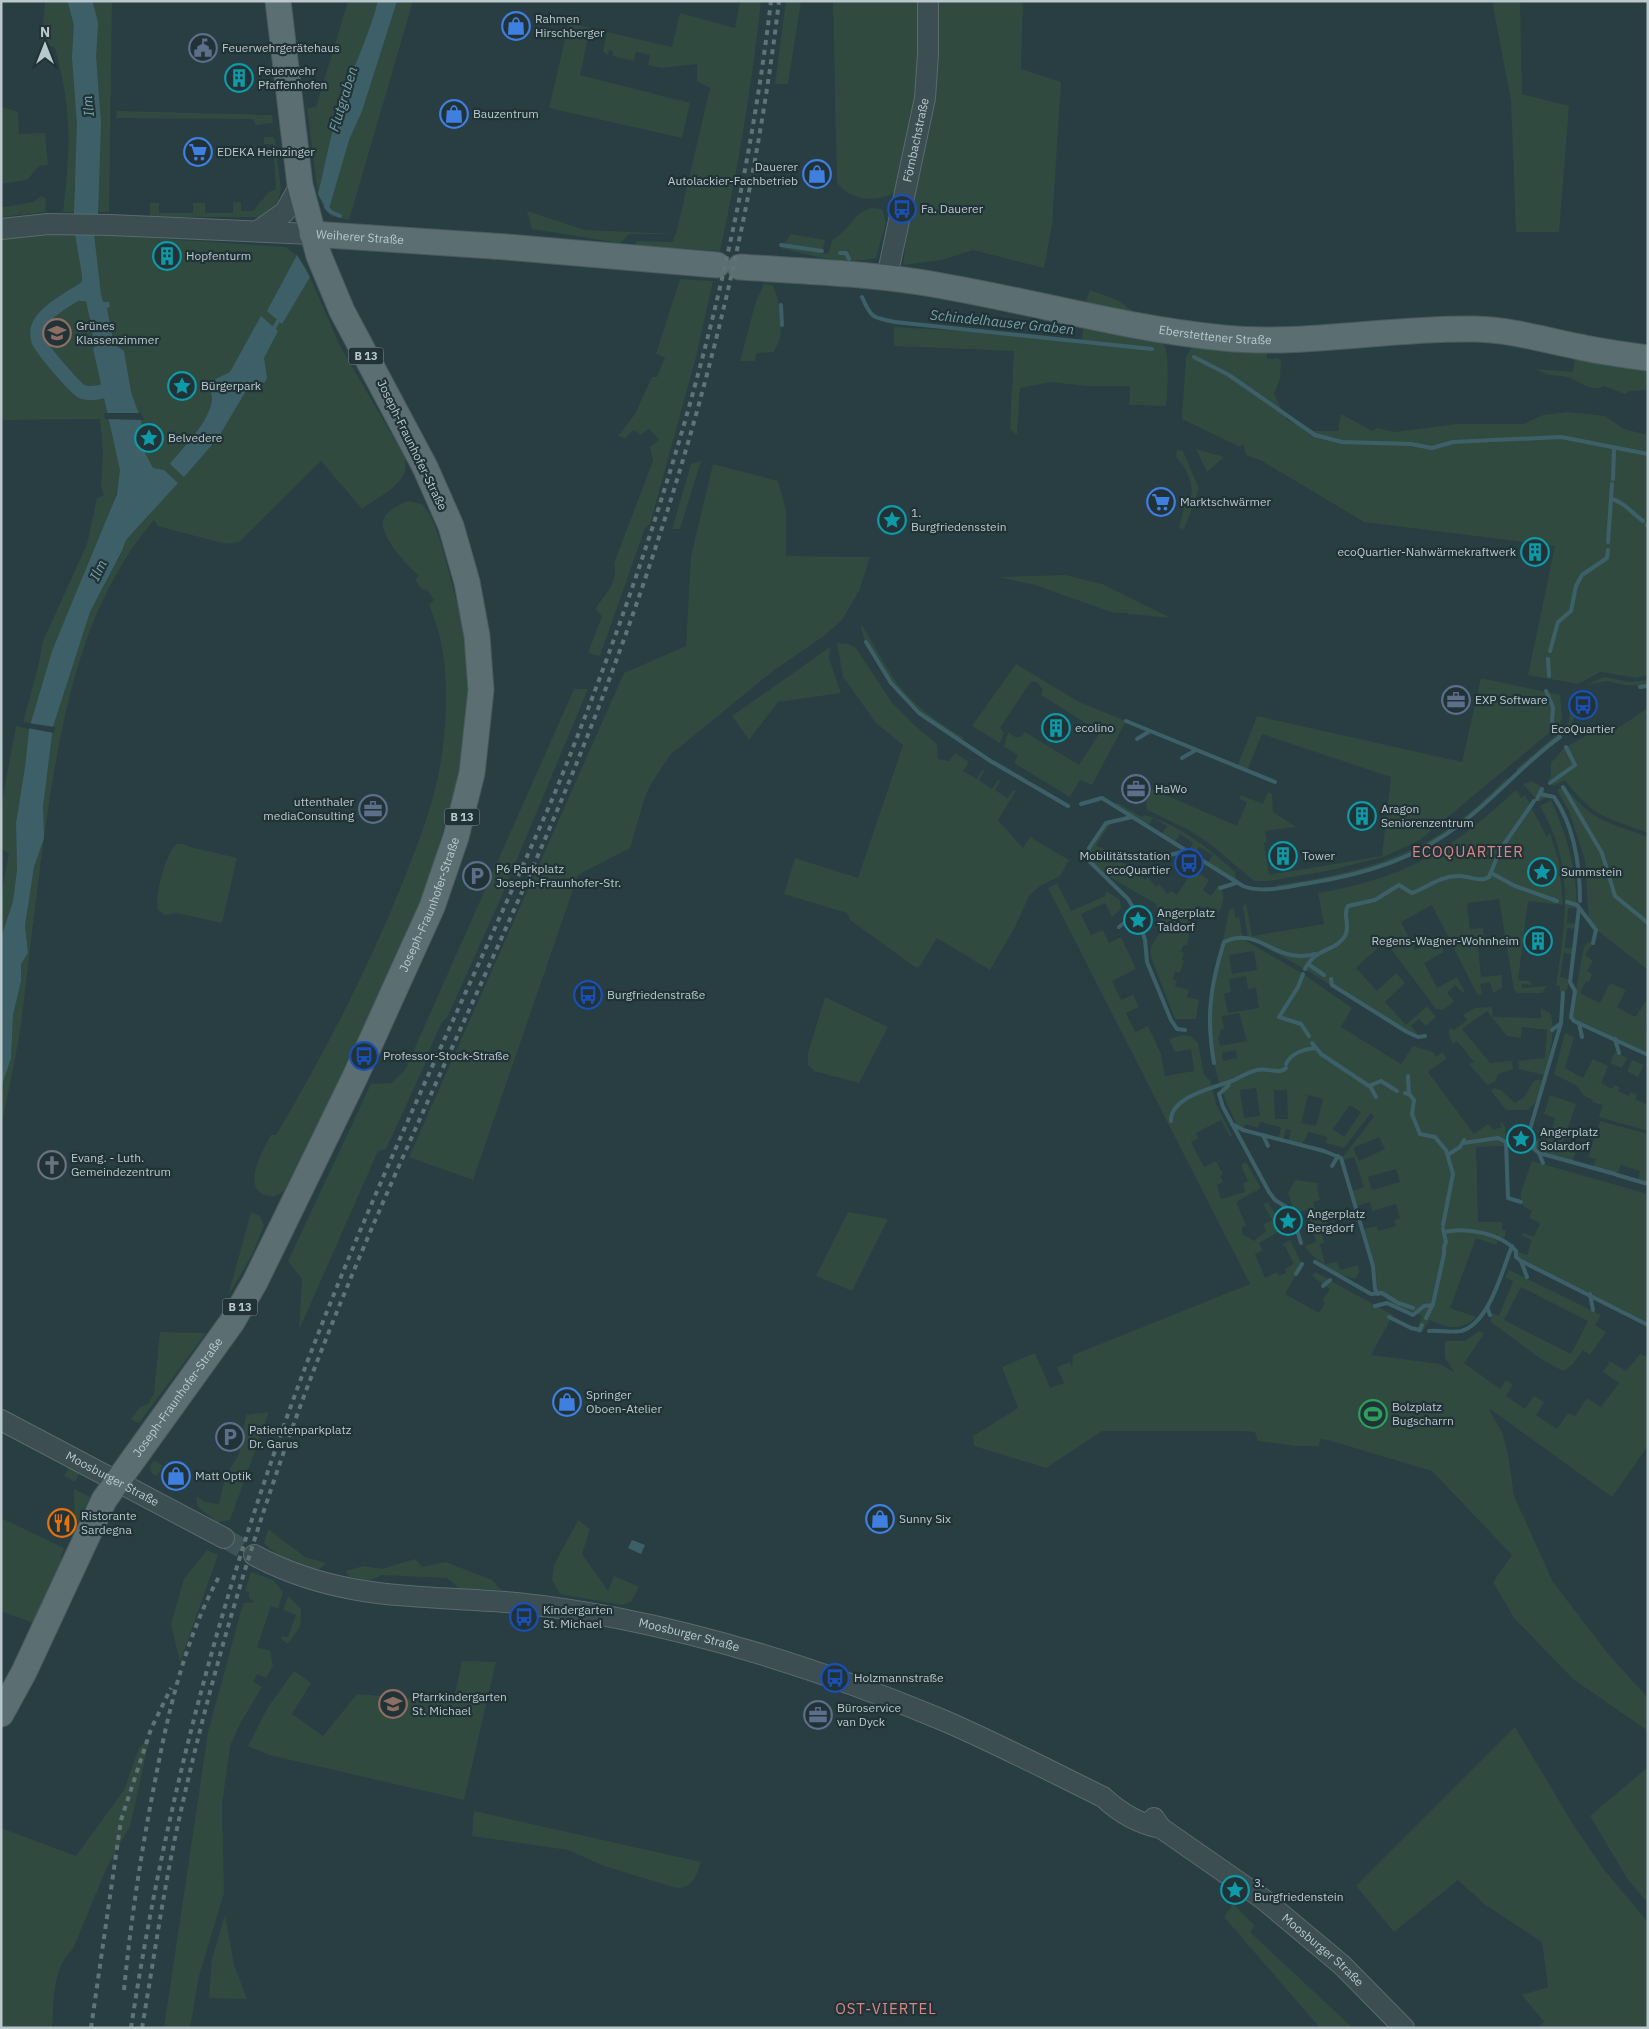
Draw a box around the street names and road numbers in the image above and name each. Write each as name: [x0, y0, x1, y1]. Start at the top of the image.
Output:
street label: Förnbachstraße: [899, 96, 932, 183]
street label: Weiherer Straße: [316, 226, 405, 247]
street label: Eberstettener Straße: [1158, 322, 1272, 347]
road number: B 13: [348, 348, 384, 364]
street label: Joseph-Fraunhofer-Straße: [374, 377, 451, 513]
road number: B 13: [444, 809, 480, 826]
street label: Joseph-Fraunhofer-Straße: [396, 835, 462, 974]
road number: B 13: [222, 1298, 258, 1315]
street label: Joseph-Fraunhofer-Straße: [129, 1334, 226, 1460]
street label: Moosburger Straße: [63, 1448, 162, 1509]
street label: Moosburger Straße: [637, 1615, 742, 1655]
street label: Moosburger Straße: [1279, 1910, 1367, 1990]

